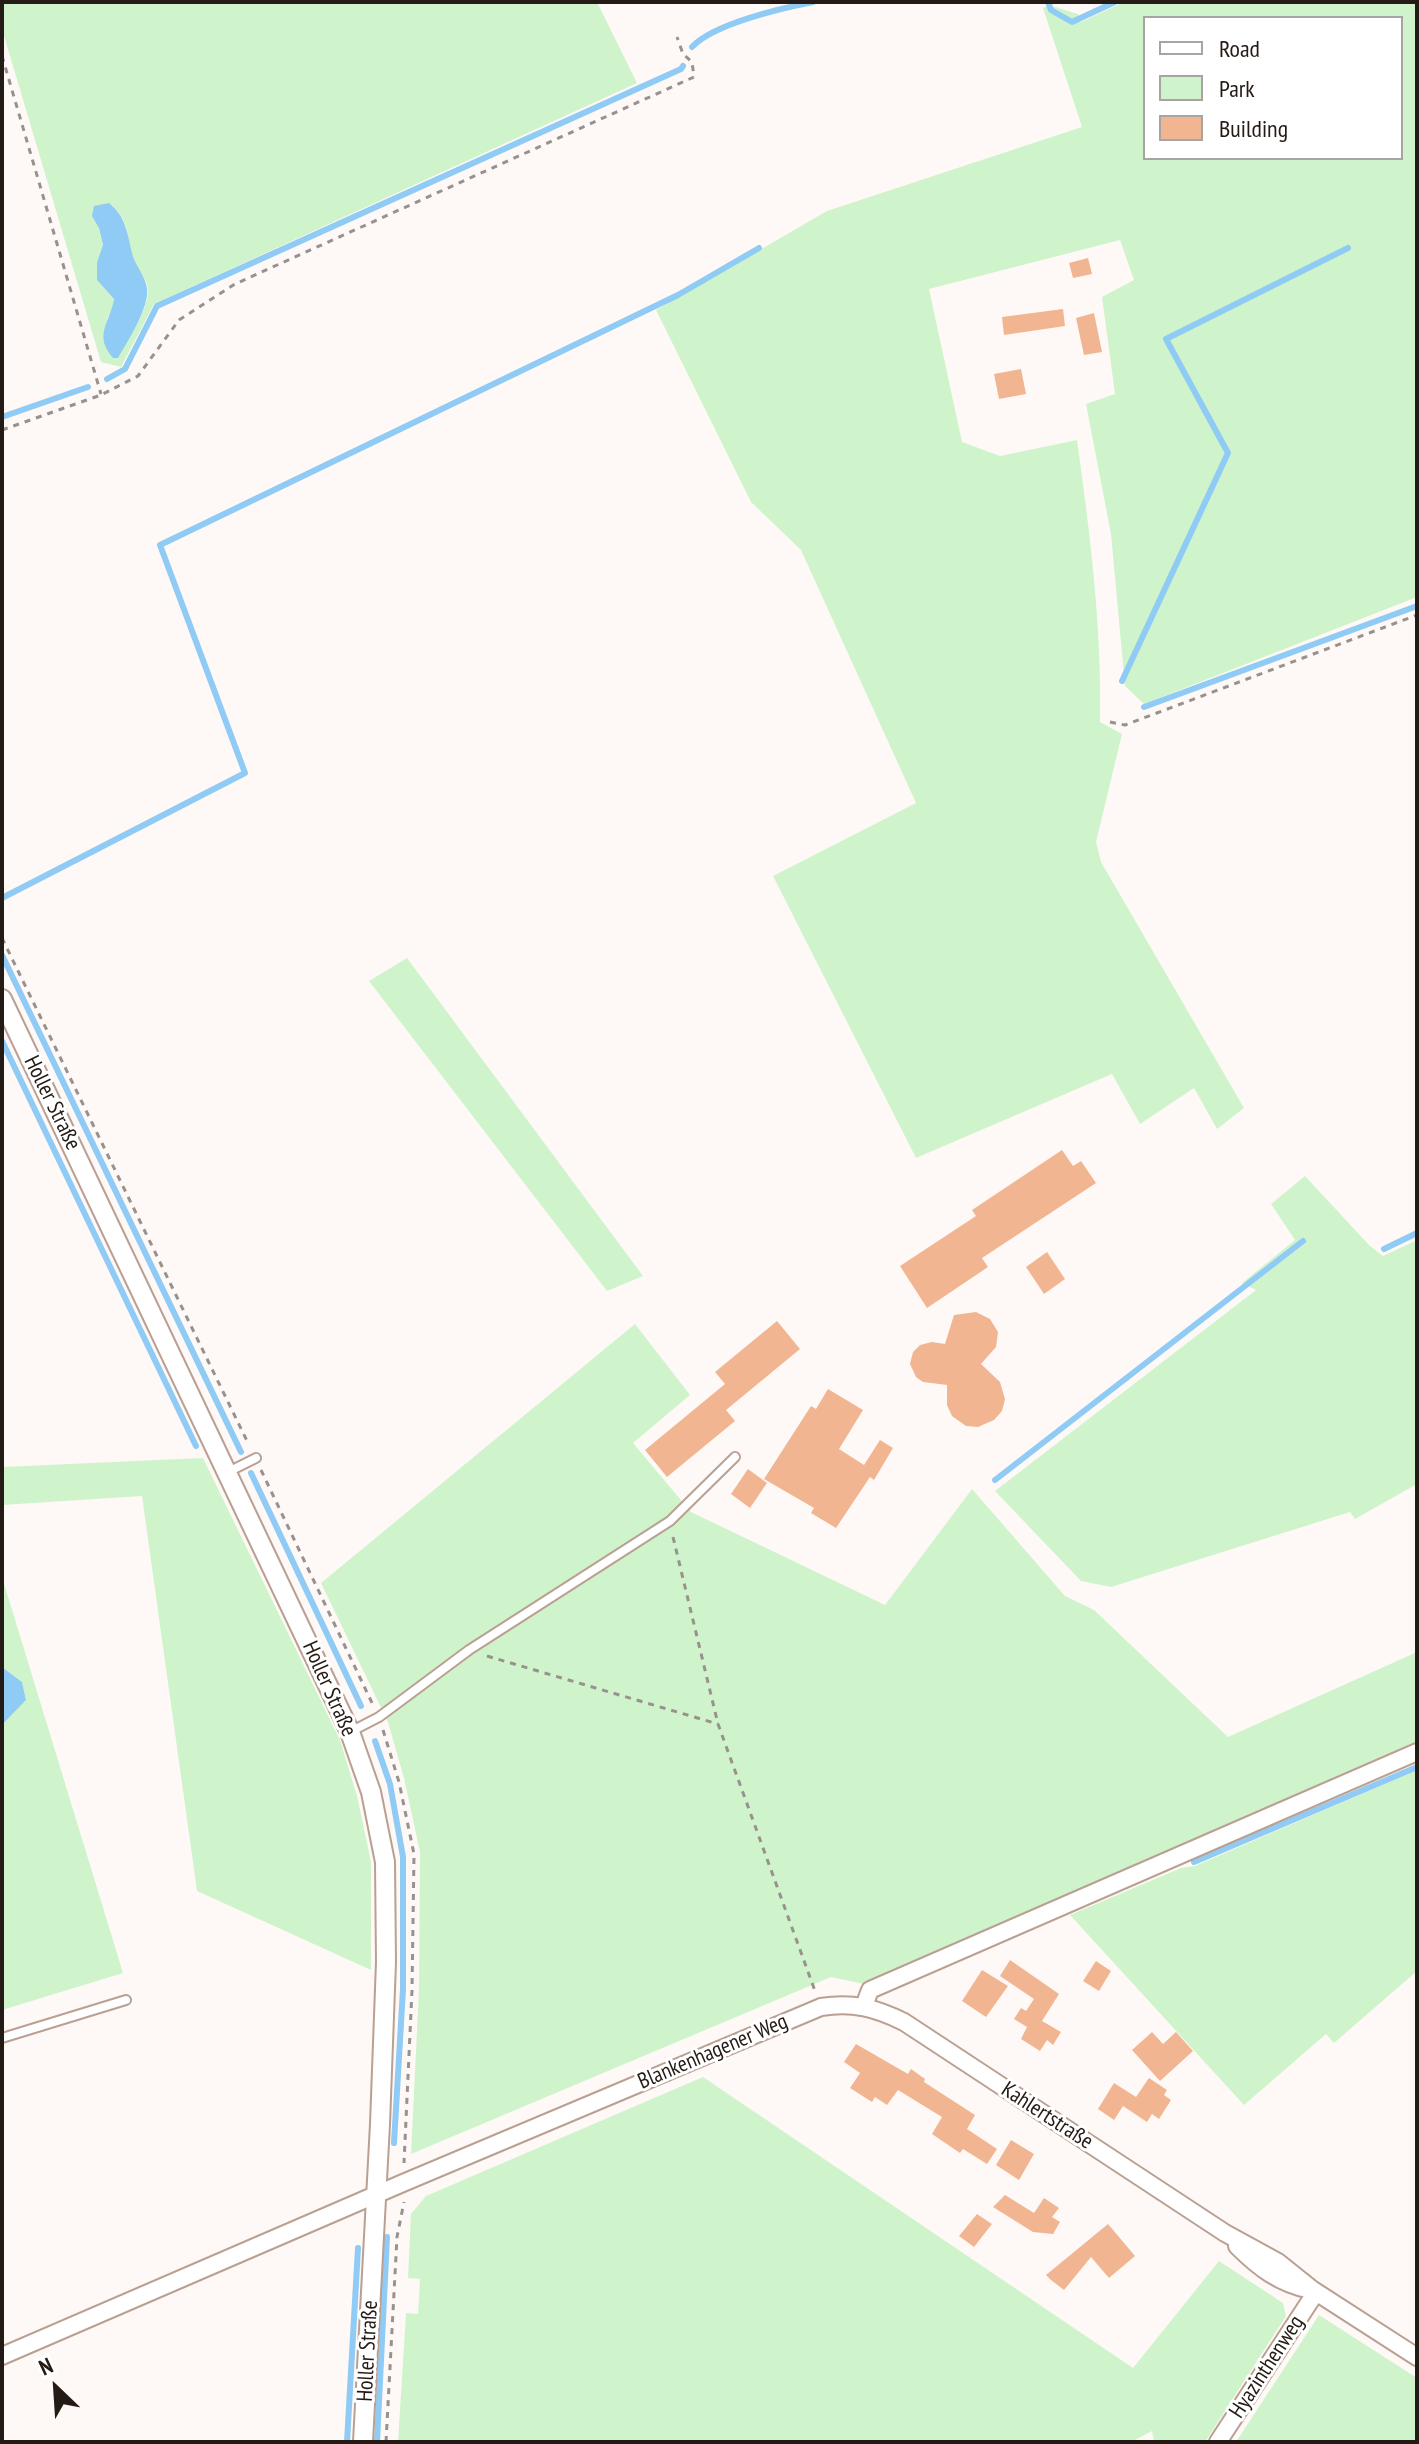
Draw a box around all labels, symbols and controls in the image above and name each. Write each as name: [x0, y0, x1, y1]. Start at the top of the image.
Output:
legend: [1143, 16, 1403, 160]
text: Road: [1219, 33, 1260, 64]
text: Park: [1219, 73, 1255, 104]
text: Building: [1219, 113, 1288, 144]
street label: Holler Straße: [18, 1052, 86, 1154]
street label: Holler Straße: [296, 1637, 362, 1741]
street label: Blankenhagener Weg: [634, 2009, 792, 2095]
street label: Kahlertstraße: [996, 2077, 1098, 2155]
street label: Holler Straße: [352, 2300, 384, 2402]
street label: Hyazinthenweg: [1224, 2311, 1310, 2423]
north arrow: [16, 2348, 96, 2428]
text: N: [35, 2351, 57, 2381]

